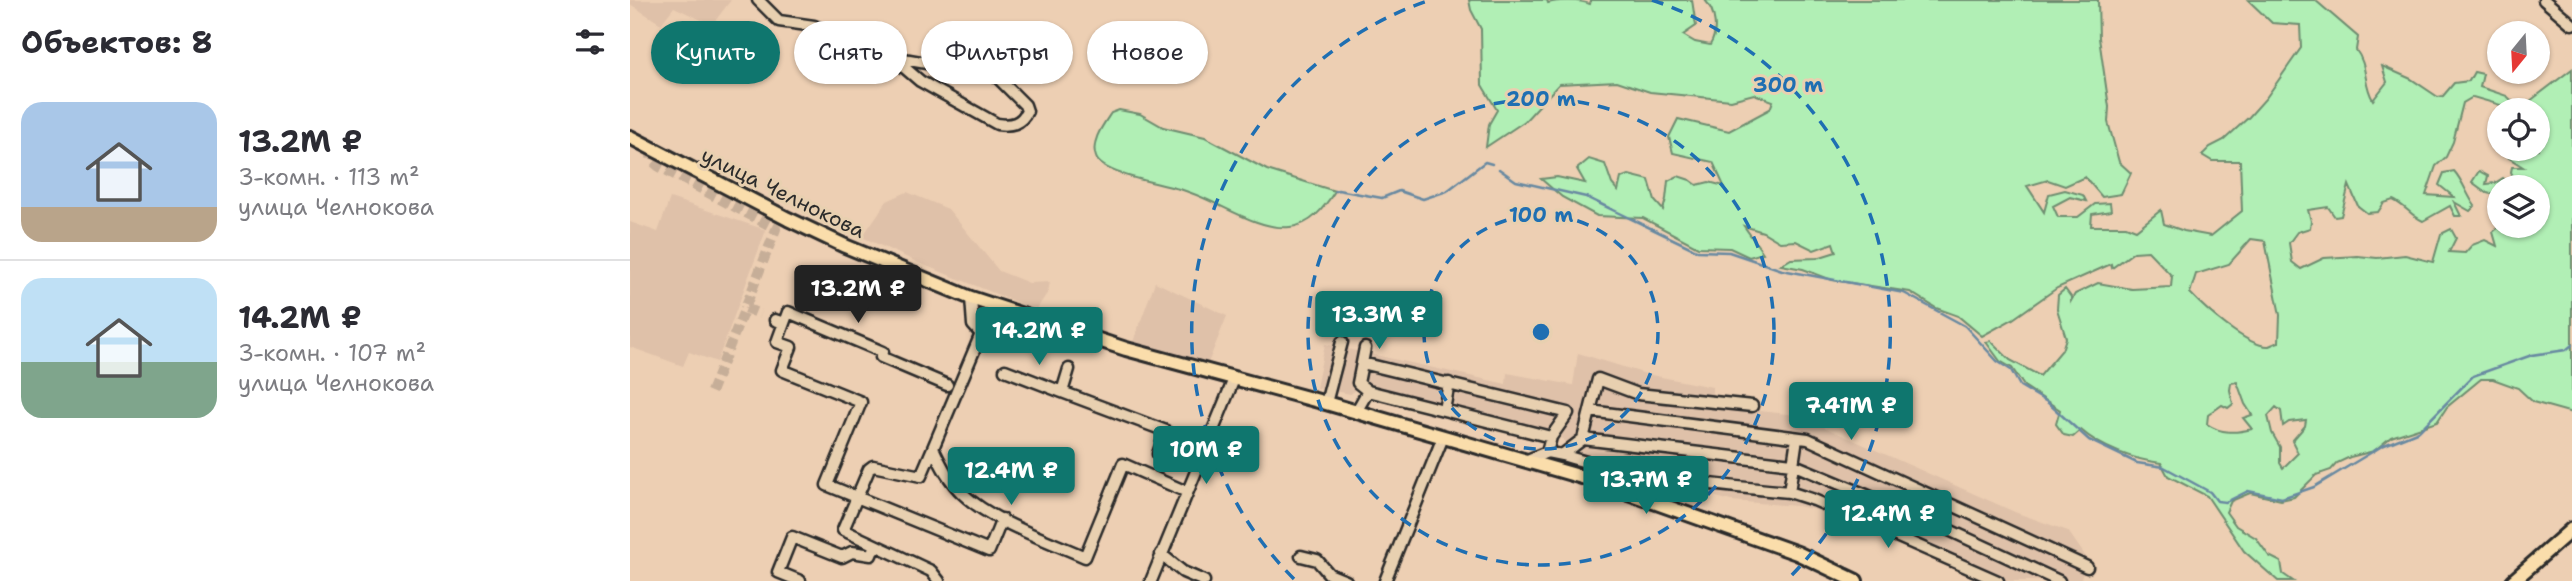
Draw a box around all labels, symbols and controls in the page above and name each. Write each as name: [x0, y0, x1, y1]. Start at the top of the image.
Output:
chip: Купить: [651, 21, 780, 84]
chip: Снять: [794, 21, 907, 84]
chip: Фильтры: [921, 21, 1073, 84]
chip: Новое: [1087, 21, 1208, 84]
north arrow: [2487, 21, 2550, 84]
map controls: [2487, 21, 2550, 238]
text: Объектов: 8: [21, 22, 213, 63]
icon: filters: [571, 23, 609, 61]
text: 300 m: [1753, 71, 1823, 99]
text: 200 m: [1506, 85, 1576, 113]
button: locate: [2487, 98, 2550, 161]
text: 13.2M ₽: [238, 121, 362, 162]
icon: home: [77, 130, 161, 214]
street label: улица Челнокова: [696, 141, 870, 245]
text: 3-комн. · 113 m²: [238, 162, 420, 192]
button: layers: [2487, 175, 2550, 238]
text: улица Челнокова: [238, 192, 434, 222]
text: 100 m: [1509, 201, 1573, 229]
pin: 13.2M ₽: [793, 266, 923, 325]
text: 13.2M ₽: [810, 273, 906, 303]
pin: 13.3M ₽: [1314, 292, 1444, 351]
text: 14.2M ₽: [238, 297, 362, 338]
text: 13.3M ₽: [1331, 299, 1427, 329]
icon: home: [77, 306, 161, 390]
pin: 14.2M ₽: [974, 308, 1104, 367]
text: 14.2M ₽: [992, 315, 1086, 345]
centre of rings: [1529, 320, 1553, 344]
text: 3-комн. · 107 m²: [238, 338, 426, 368]
text: улица Челнокова: [238, 368, 434, 398]
pin: 7.41M ₽: [1786, 382, 1916, 442]
text: 7.41M ₽: [1805, 390, 1897, 420]
pin: 10M ₽: [1157, 426, 1255, 486]
text: 10M ₽: [1169, 434, 1243, 464]
pin: 12.4M ₽: [946, 448, 1076, 507]
text: 12.4M ₽: [964, 455, 1058, 485]
pin: 13.7M ₽: [1581, 456, 1711, 516]
text: 13.7M ₽: [1599, 464, 1693, 494]
pin: 12.4M ₽: [1823, 490, 1953, 550]
text: 12.4M ₽: [1841, 498, 1935, 528]

